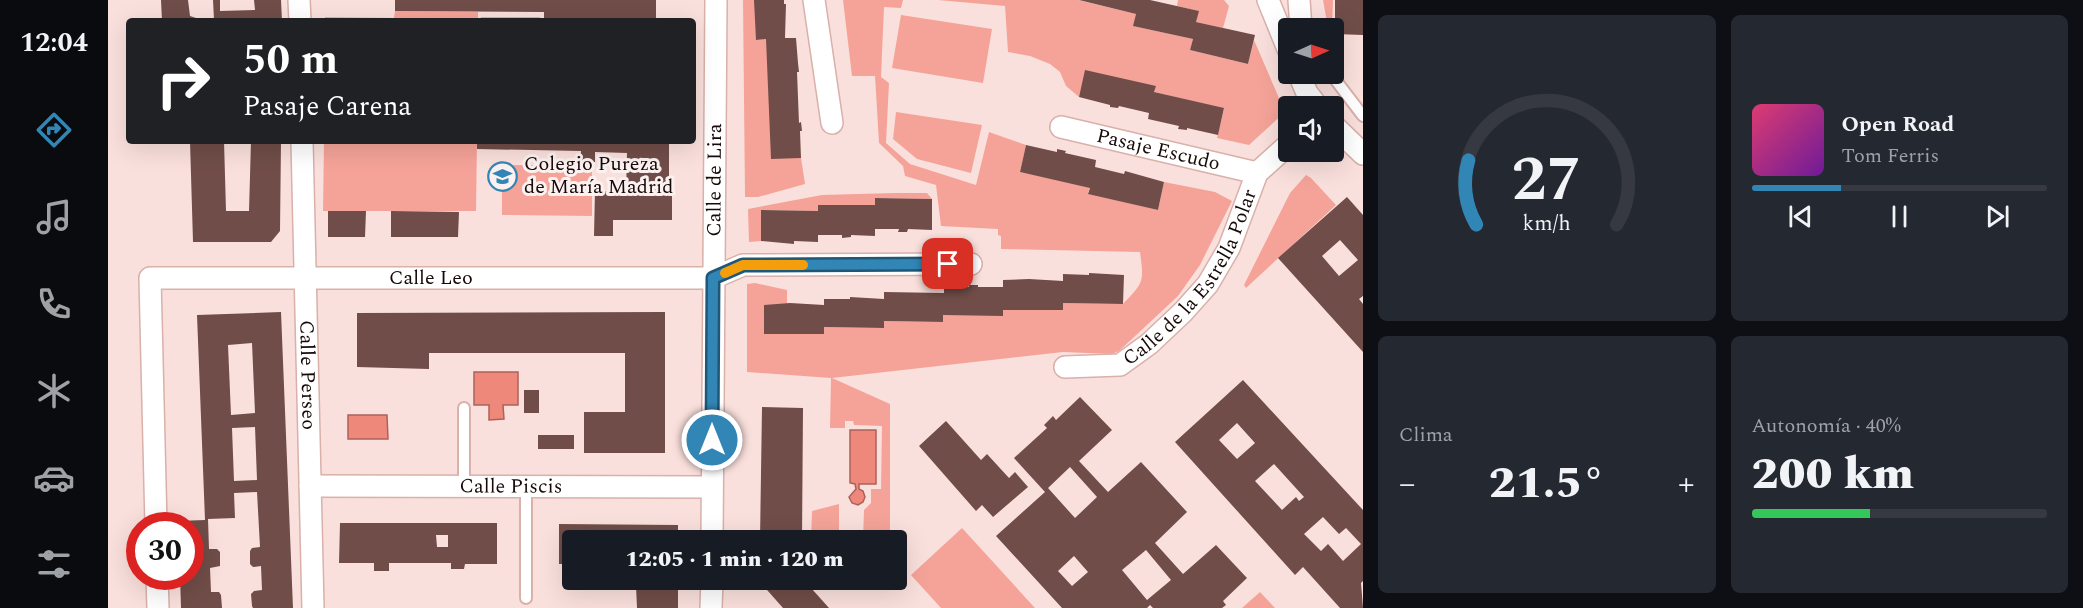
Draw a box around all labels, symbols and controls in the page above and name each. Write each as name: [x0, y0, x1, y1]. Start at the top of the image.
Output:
north arrow: [1278, 18, 1344, 84]
map controls: [1278, 18, 1344, 162]
text: 12:04: [20, 22, 88, 64]
text: 50 m: [243, 29, 338, 92]
icon: right: [144, 42, 222, 120]
text: Pasaje Carena: [243, 86, 411, 128]
button: sound: [1278, 96, 1344, 162]
text: Open Road: [1842, 108, 1954, 141]
icon: directions: [33, 109, 75, 151]
street label: Pasaje Escudo: [1094, 121, 1223, 179]
street label: Calle de Lira: [699, 123, 730, 237]
text: 27: [1512, 133, 1582, 228]
text: Tom Ferris: [1842, 141, 1939, 171]
place label: Colegio Pureza de María Madrid: [524, 149, 673, 202]
school or university icon: Colegio Pureza de María Madrid: [487, 160, 519, 192]
street label: Calle de la Estrella Polar: [1116, 185, 1265, 373]
icon: music: [33, 196, 75, 238]
icon: previous: [1784, 200, 1817, 233]
icon: pause: [1883, 200, 1916, 233]
icon: next: [1981, 200, 2014, 233]
text: km/h: [1523, 208, 1571, 241]
pin: [922, 238, 973, 289]
icon: arrive: [931, 247, 964, 280]
street label: Calle Leo: [389, 263, 473, 293]
icon: phone: [33, 283, 75, 325]
street label: Calle Perseo: [291, 320, 324, 430]
icon: climate: [33, 370, 75, 412]
position arrow: [680, 408, 744, 472]
text: Autonomía · 40%: [1752, 411, 1901, 441]
text: Clima: [1399, 420, 1453, 450]
text: 200 km: [1752, 440, 1914, 509]
text: 21.5°: [1489, 449, 1605, 518]
icon: car: [33, 457, 75, 499]
text: −: [1399, 459, 1416, 509]
text: +: [1678, 459, 1694, 509]
street label: Calle Piscis: [460, 471, 562, 502]
speed limit sign: 30: [126, 512, 204, 590]
icon: filters: [33, 543, 75, 585]
text: 12:05 · 1 min · 120 m: [625, 543, 844, 576]

